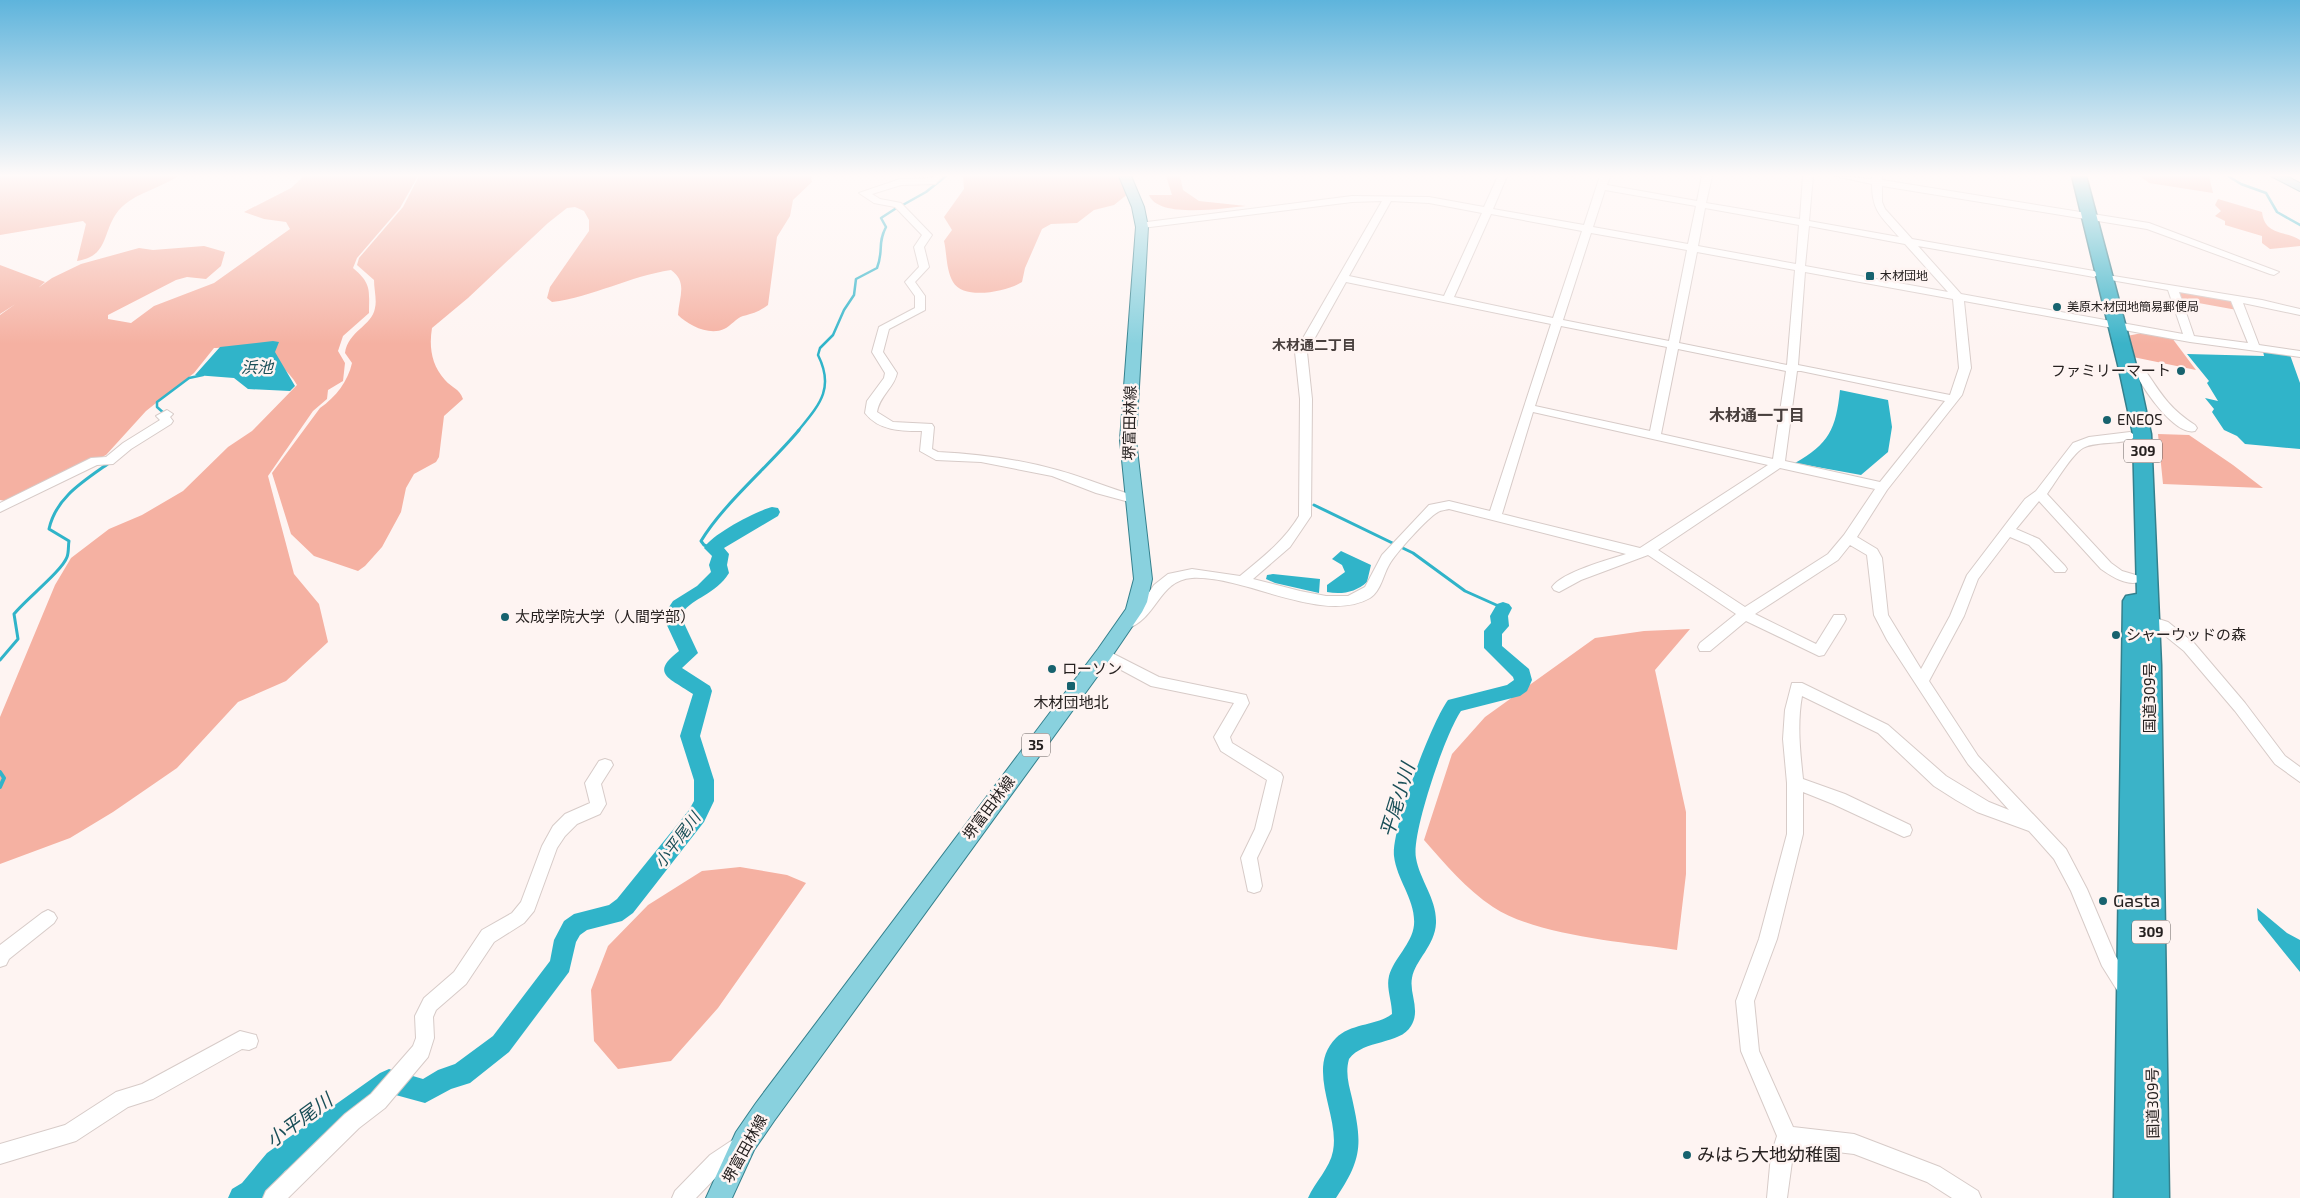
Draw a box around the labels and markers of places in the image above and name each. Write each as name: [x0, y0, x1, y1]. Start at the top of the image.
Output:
place label: 木材団地: [1880, 268, 1928, 282]
marker: 木材団地: [1864, 270, 1876, 282]
place label: 美原木材団地簡易郵便局: [2067, 299, 2199, 313]
marker: 美原木材団地簡易郵便局: [2051, 301, 2063, 313]
place label: ファミリーマート: [2051, 361, 2171, 379]
marker: ファミリーマート: [2175, 365, 2187, 377]
place label: ENEOS: [2117, 410, 2163, 428]
marker: ENEOS: [2101, 414, 2113, 426]
place label: 太成学院大学（人間学部）: [515, 607, 695, 625]
marker: 太成学院大学（人間学部）: [499, 611, 511, 623]
place label: シャーウッドの森: [2126, 625, 2246, 643]
marker: シャーウッドの森: [2110, 629, 2122, 641]
place label: ローソン: [1062, 659, 1122, 677]
marker: ローソン: [1046, 663, 1058, 675]
marker: 木材団地北: [1065, 680, 1077, 692]
place label: 木材団地北: [1033, 693, 1109, 711]
place label: Gasta: [2113, 889, 2160, 911]
marker: Gasta: [2097, 895, 2109, 907]
place label: みはら大地幼稚園: [1697, 1143, 1841, 1165]
marker: みはら大地幼稚園: [1681, 1149, 1693, 1161]

